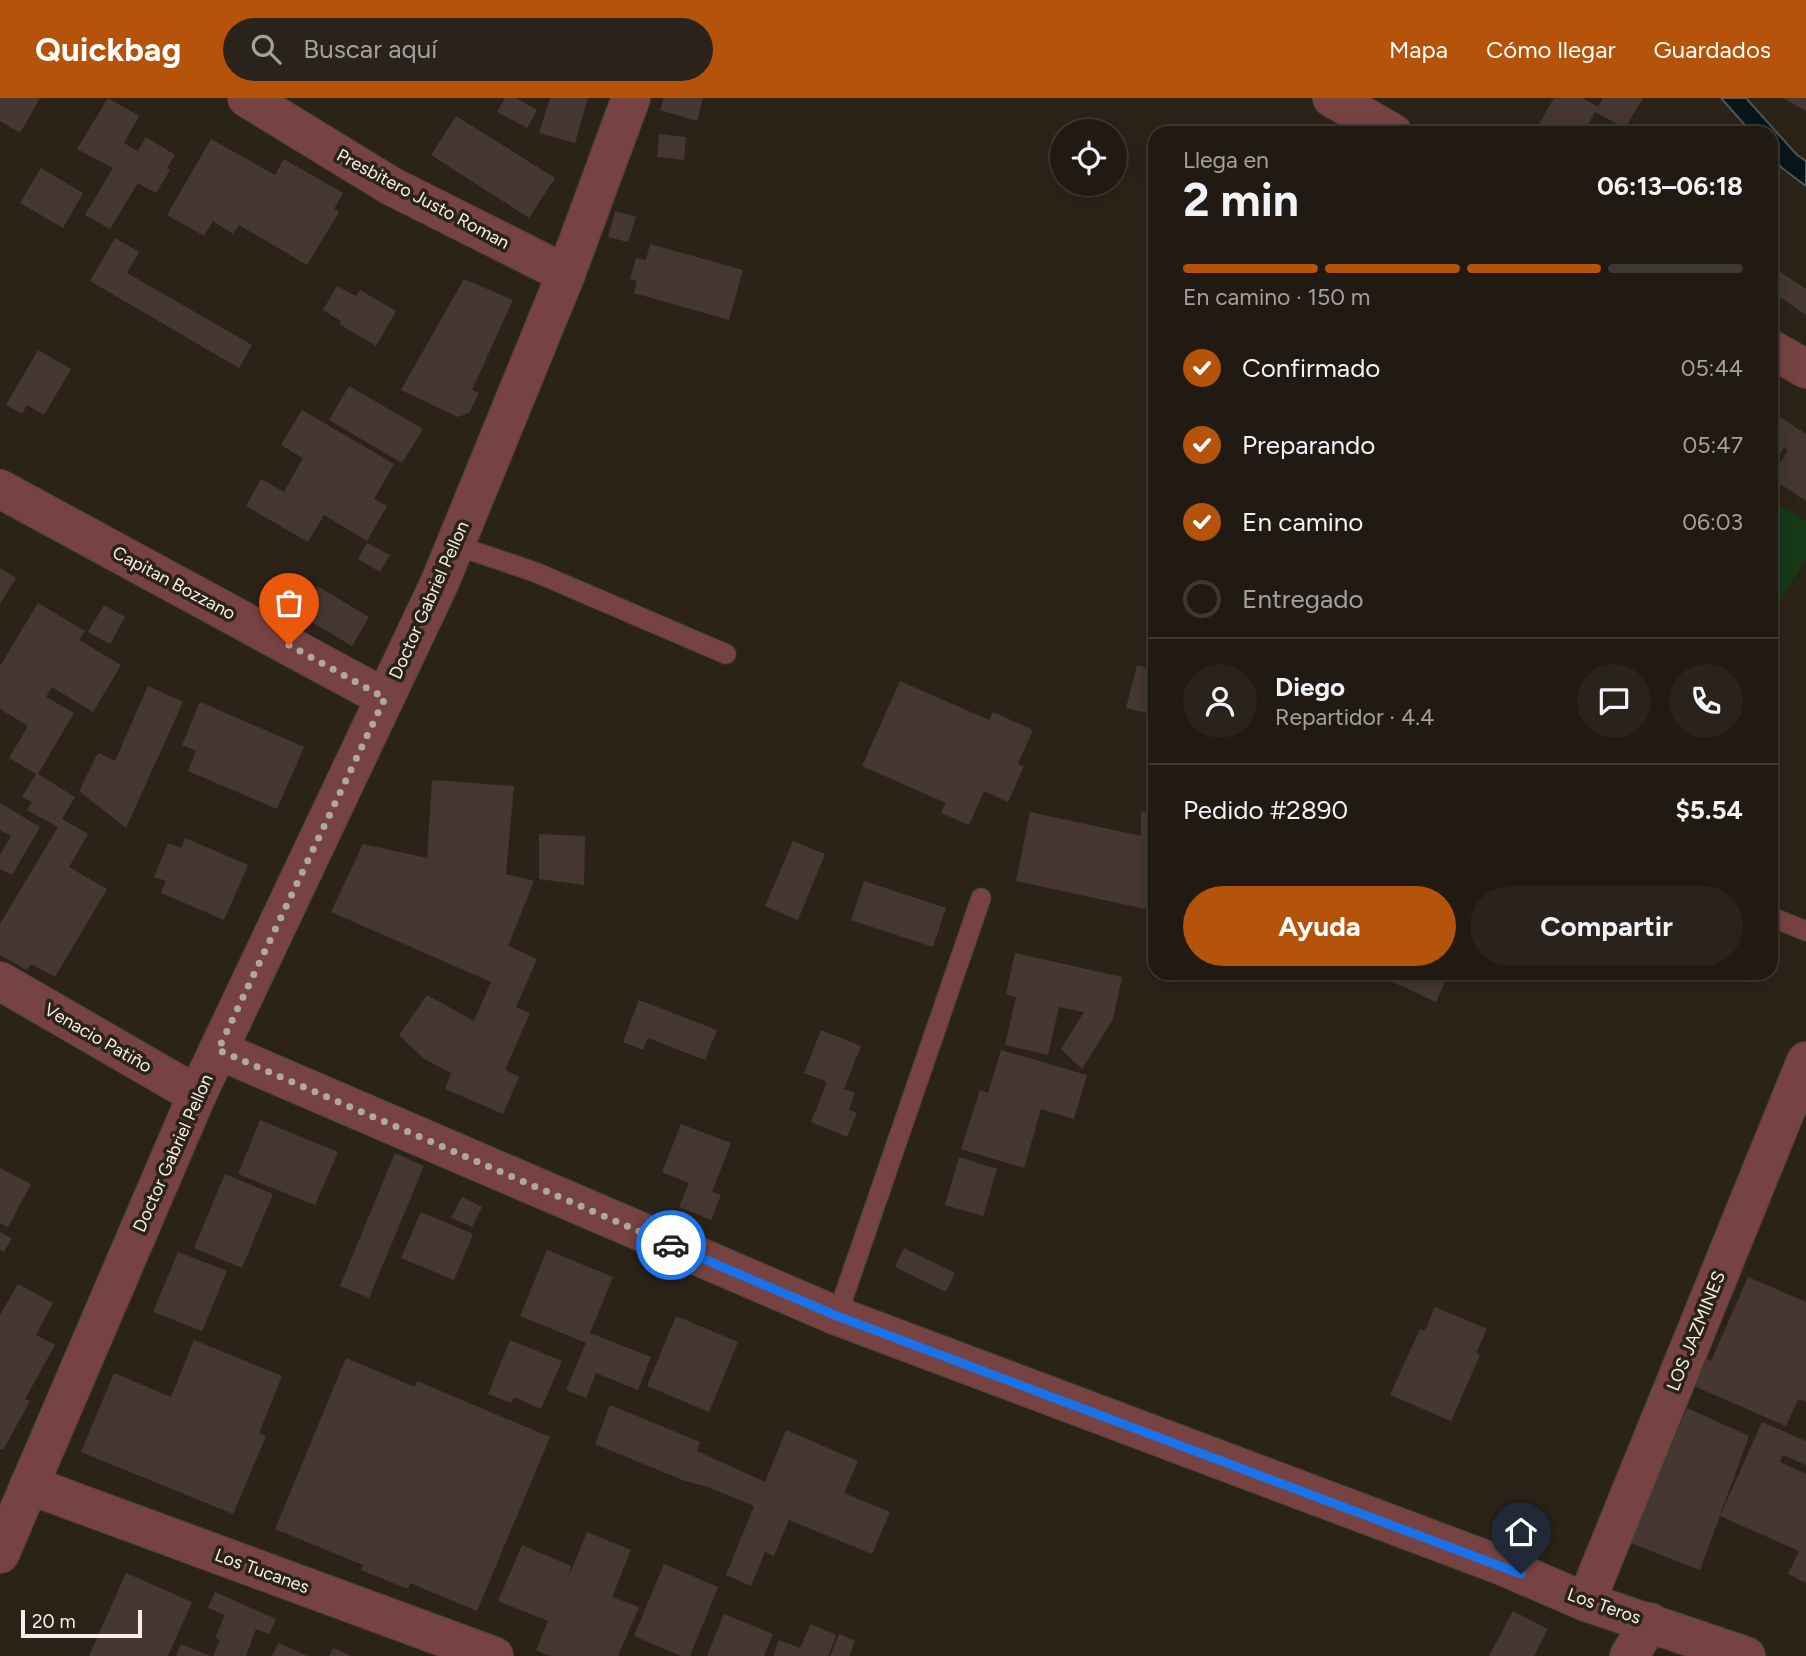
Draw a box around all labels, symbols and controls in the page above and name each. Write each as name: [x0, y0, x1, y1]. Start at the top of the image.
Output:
search box: [223, 18, 713, 81]
text: Quickbag: [35, 30, 181, 69]
icon: search: [247, 30, 285, 68]
text: Buscar aquí: [303, 33, 437, 65]
text: Mapa: [1389, 35, 1448, 64]
text: Cómo llegar: [1486, 35, 1616, 64]
text: Guardados: [1654, 35, 1771, 64]
map controls: [1050, 119, 1127, 196]
button: locate: [1050, 119, 1127, 196]
street label: Presbitero Justo Roman: [333, 144, 513, 254]
text: Llega en: [1183, 146, 1269, 174]
text: 06:13–06:18: [1597, 170, 1743, 202]
text: 2 min: [1183, 172, 1299, 228]
text: En camino · 150 m: [1183, 283, 1370, 311]
icon: check: [1183, 349, 1221, 387]
text: Confirmado: [1242, 352, 1380, 384]
text: 05:44: [1681, 354, 1743, 382]
icon: check: [1183, 426, 1221, 464]
text: Preparando: [1242, 429, 1375, 461]
text: 05:47: [1683, 431, 1743, 459]
icon: check: [1183, 503, 1221, 541]
text: En camino: [1242, 506, 1363, 538]
text: 06:03: [1682, 508, 1743, 536]
street label: Doctor Gabriel Pellon: [384, 518, 474, 682]
street label: Capitan Bozzano: [109, 541, 239, 625]
pin: [259, 573, 319, 645]
text: Entregado: [1242, 583, 1364, 615]
icon: bag: [270, 584, 308, 622]
button: person: [1183, 664, 1257, 738]
button: chat: [1577, 664, 1651, 738]
button: phone: [1669, 664, 1743, 738]
text: Diego: [1275, 671, 1345, 703]
text: Repartidor · 4.4: [1275, 703, 1434, 731]
text: Pedido #2890: [1183, 794, 1348, 826]
text: $5.54: [1675, 794, 1743, 826]
button: Ayuda: [1183, 886, 1456, 966]
button: Compartir: [1470, 886, 1743, 966]
street label: Venacio Patiño: [40, 998, 156, 1078]
street label: Doctor Gabriel Pellon: [128, 1071, 218, 1235]
courier: [636, 1210, 706, 1280]
icon: car: [652, 1226, 690, 1264]
street label: LOS JAZMINES: [1662, 1268, 1730, 1394]
pin: [1491, 1502, 1551, 1574]
icon: home: [1502, 1513, 1540, 1551]
street label: Los Tucanes: [212, 1544, 312, 1598]
street label: Los Teros: [1564, 1583, 1644, 1629]
scale bar: [21, 1607, 142, 1639]
text: 20 m: [32, 1610, 76, 1633]

